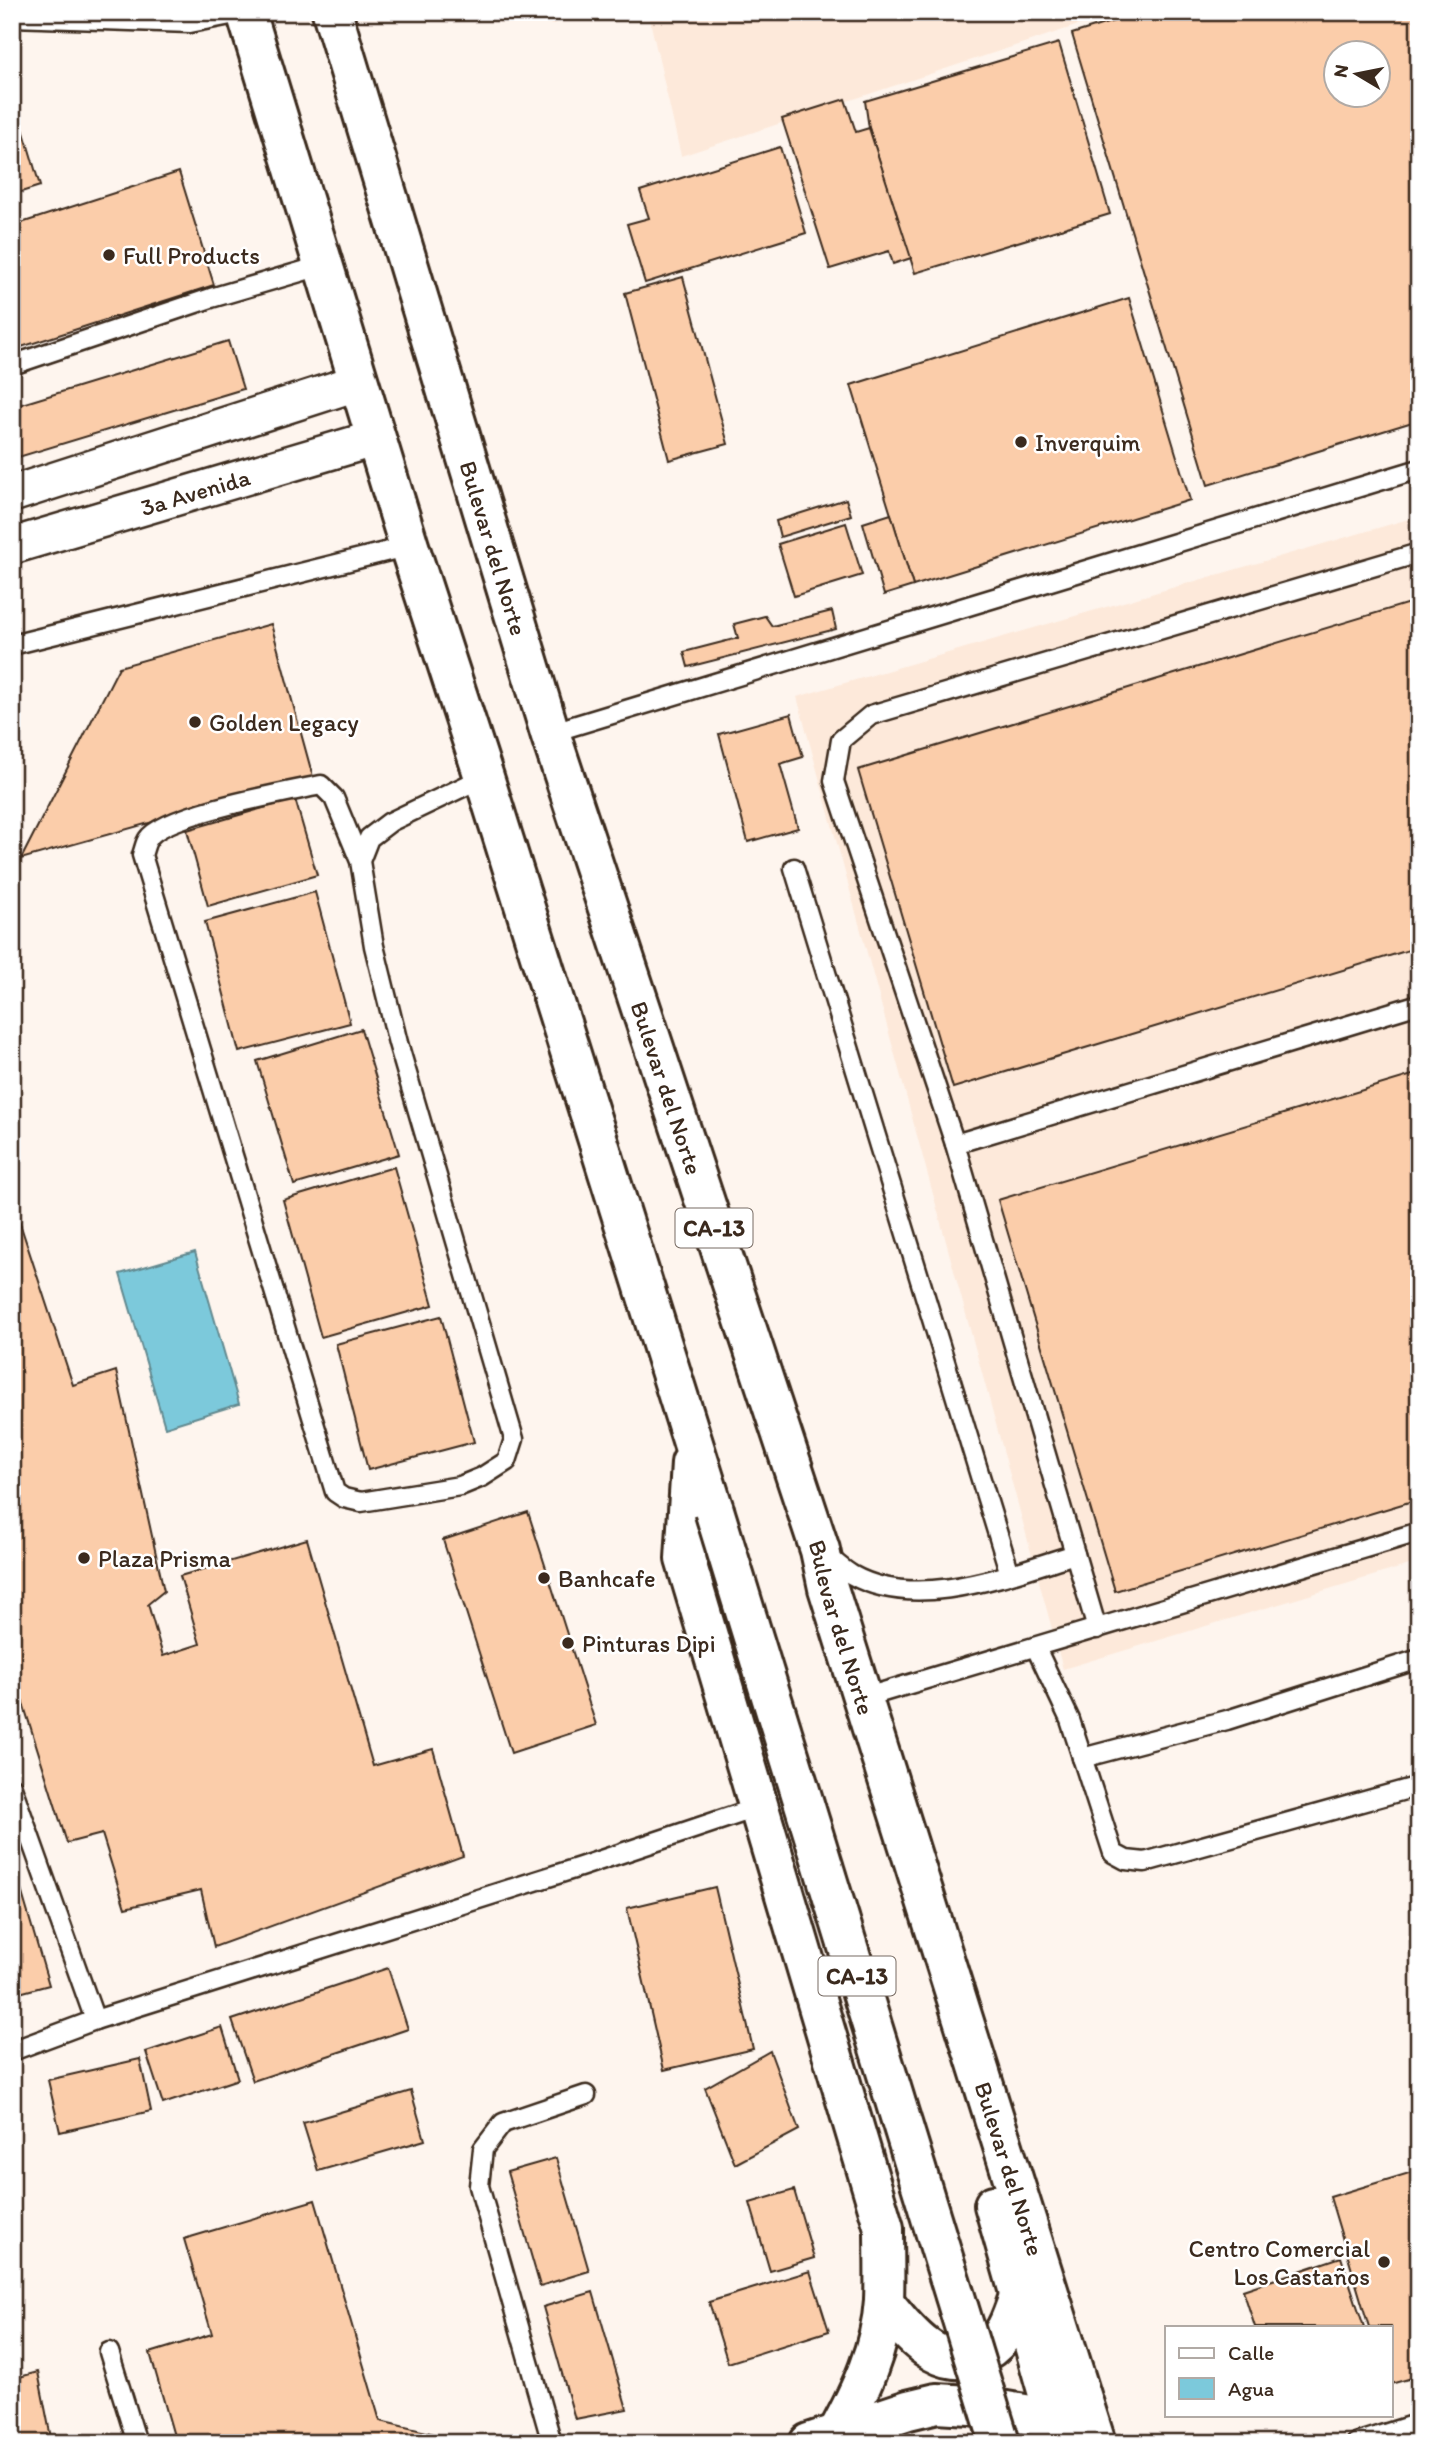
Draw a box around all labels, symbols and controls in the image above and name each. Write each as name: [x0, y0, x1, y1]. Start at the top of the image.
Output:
north arrow: [1322, 38, 1392, 108]
text: N: [1328, 63, 1353, 79]
place label: Full Products: [123, 241, 260, 270]
marker: Full Products: [101, 247, 117, 263]
place label: Inverquim: [1035, 428, 1140, 457]
marker: Inverquim: [1013, 434, 1029, 450]
street label: Bulevar del Norte: [454, 457, 534, 639]
street label: 3a Avenida: [137, 462, 254, 522]
place label: Golden Legacy: [209, 708, 359, 737]
marker: Golden Legacy: [187, 714, 203, 730]
street label: Bulevar del Norte: [625, 997, 709, 1178]
road number: CA-13: [676, 1208, 752, 1247]
street label: Bulevar del Norte: [803, 1536, 881, 1718]
place label: Plaza Prisma: [98, 1544, 231, 1573]
marker: Plaza Prisma: [76, 1550, 92, 1566]
place label: Banhcafe: [558, 1564, 656, 1593]
marker: Banhcafe: [536, 1570, 552, 1586]
place label: Pinturas Dipi: [582, 1629, 716, 1658]
marker: Pinturas Dipi: [560, 1635, 576, 1651]
road number: CA-13: [818, 1956, 896, 1996]
street label: Bulevar del Norte: [969, 2078, 1051, 2259]
place label: Centro Comercial Los Castaños: [1189, 2234, 1370, 2291]
marker: Centro Comercial Los Castaños: [1376, 2254, 1392, 2270]
legend: [1165, 2326, 1392, 2416]
text: Calle: [1228, 2340, 1274, 2365]
text: Agua: [1228, 2376, 1274, 2401]

